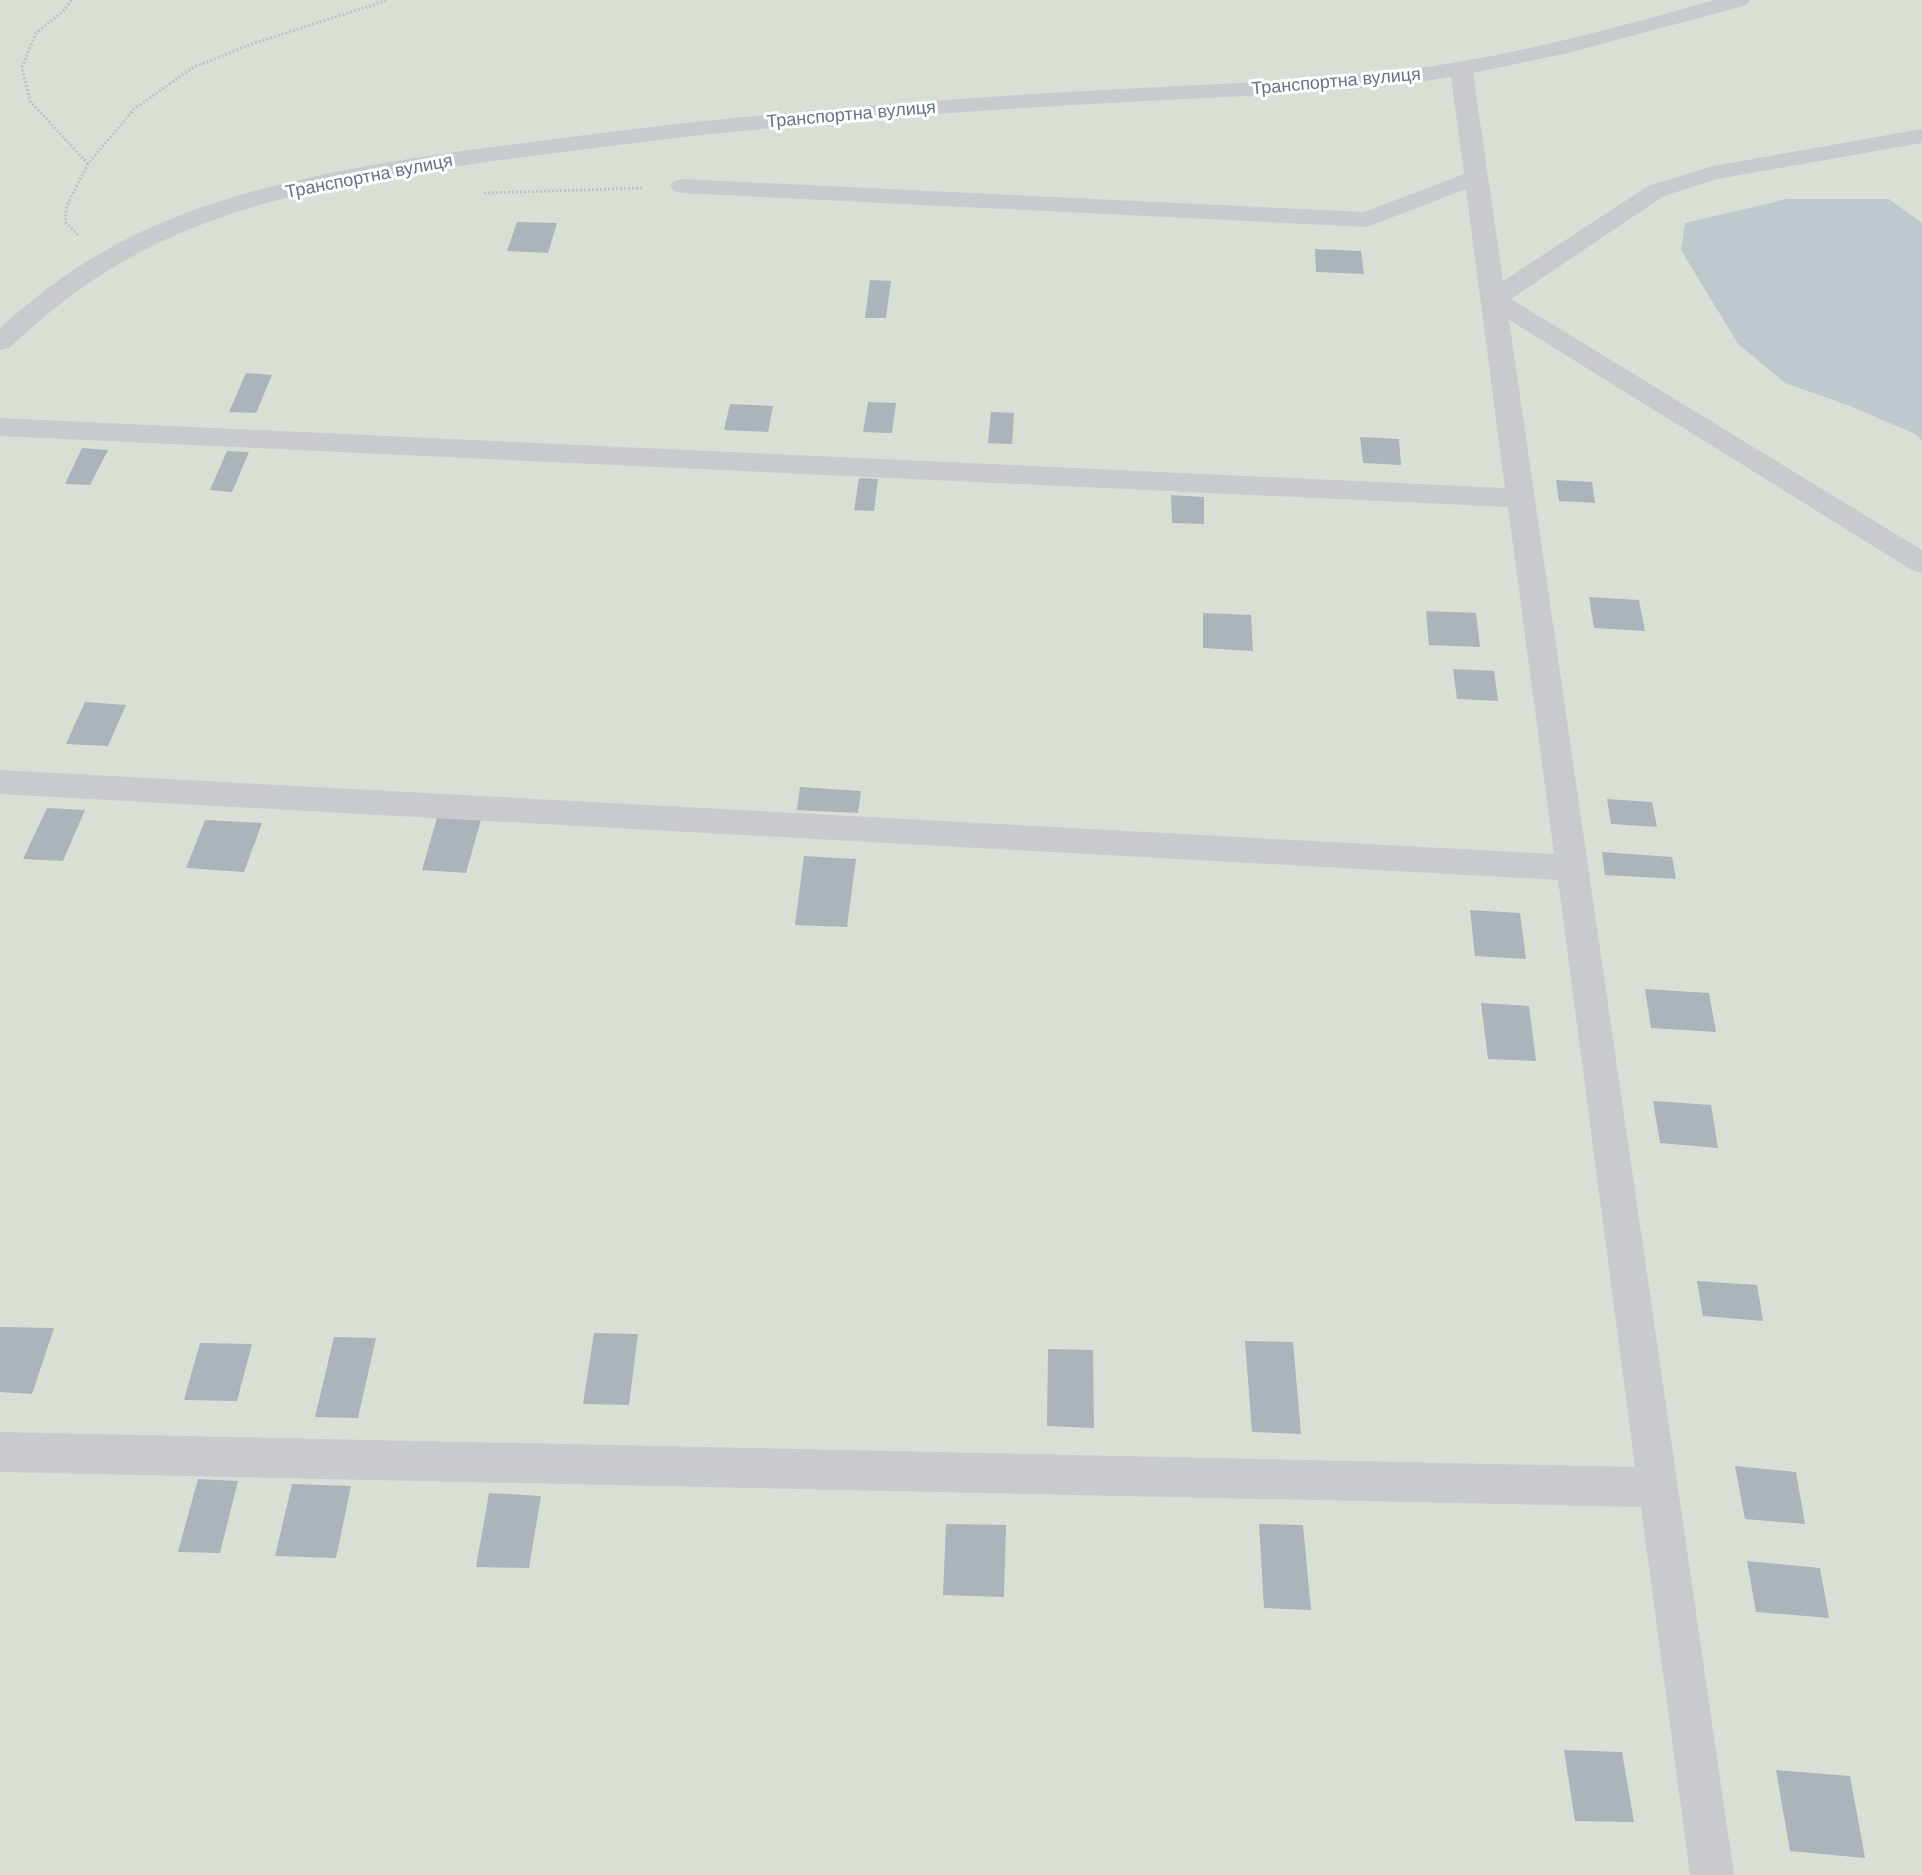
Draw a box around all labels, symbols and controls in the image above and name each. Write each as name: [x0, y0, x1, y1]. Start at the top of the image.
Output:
street label: Транспортна вулиця: [1250, 64, 1422, 98]
street label: Транспортна вулиця: [765, 97, 937, 131]
street label: Транспортна вулиця: [284, 150, 454, 202]

